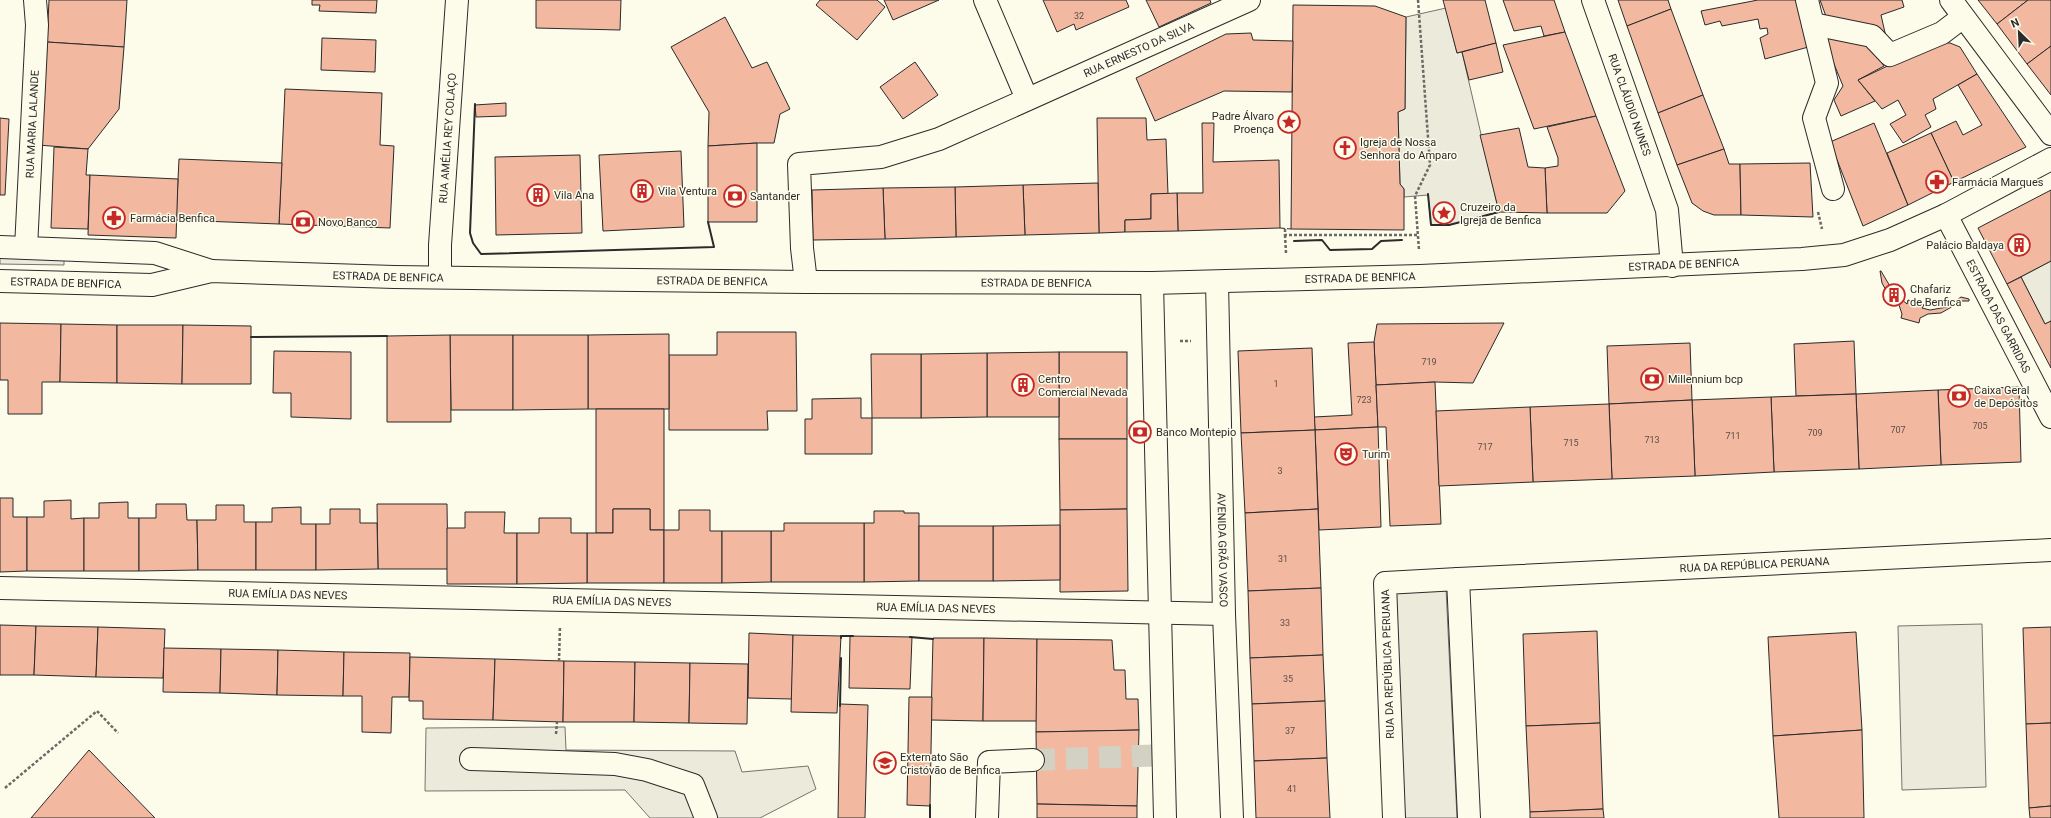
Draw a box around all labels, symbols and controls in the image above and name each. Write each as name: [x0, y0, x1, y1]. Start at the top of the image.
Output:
house number: 32: [1074, 11, 1084, 21]
north arrow: [1999, 12, 2039, 52]
text: N: [2009, 16, 2022, 31]
street label: RUA ERNESTO DA SILVA: [1081, 19, 1196, 80]
street label: RUA CLÁUDIO NUNES: [1606, 52, 1654, 158]
street label: RUA MARIA LALANDE: [23, 70, 41, 178]
street label: RUA AMÉLIA REY COLAÇO: [436, 73, 458, 204]
place icon: Padre Álvaro Proença: [1276, 109, 1302, 135]
place label: Padre Álvaro Proença: [1212, 110, 1274, 136]
church icon: Igreja de Nossa Senhora do Amparo: [1332, 135, 1358, 161]
place label: Igreja de Nossa Senhora do Amparo: [1360, 136, 1457, 162]
pharmacy icon: Farmácia Marques: [1924, 169, 1950, 195]
place label: Farmácia Marques: [1952, 176, 2044, 189]
building icon: Vila Ventura: [629, 178, 655, 204]
building icon: Vila Ana: [525, 182, 551, 208]
bank icon: Santander: [722, 183, 748, 209]
place label: Vila Ventura: [658, 185, 717, 198]
place label: Vila Ana: [554, 189, 594, 202]
place label: Santander: [750, 190, 800, 203]
place icon: Cruzeiro da Igreja de Benfica: [1431, 200, 1457, 226]
place label: Cruzeiro da Igreja de Benfica: [1460, 201, 1541, 227]
pharmacy icon: Farmácia Benfica: [101, 205, 127, 231]
bank icon: Novo Banco: [290, 209, 316, 235]
place label: Farmácia Benfica: [130, 212, 215, 225]
place label: Novo Banco: [318, 216, 377, 229]
building icon: Palácio Baldaya: [2006, 232, 2032, 258]
place label: Palácio Baldaya: [1926, 239, 2004, 252]
street label: ESTRADA DE BENFICA: [1628, 255, 1740, 273]
street label: ESTRADA DAS GARRIDAS: [1964, 257, 2034, 375]
street label: ESTRADA DE BENFICA: [333, 268, 445, 284]
street label: ESTRADA DE BENFICA: [1304, 270, 1417, 286]
street label: ESTRADA DE BENFICA: [657, 274, 769, 288]
street label: ESTRADA DE BENFICA: [10, 275, 122, 291]
street label: ESTRADA DE BENFICA: [981, 276, 1093, 289]
building icon: Chafariz de Benfica: [1881, 282, 1907, 308]
place label: Chafariz de Benfica: [1910, 283, 1961, 309]
house number: 719: [1421, 357, 1437, 367]
bank icon: Millennium bcp: [1639, 366, 1665, 392]
building icon: Centro Comercial Nevada: [1010, 372, 1036, 398]
place label: Centro Comercial Nevada: [1038, 373, 1127, 399]
place label: Millennium bcp: [1668, 373, 1743, 386]
house number: 1: [1273, 379, 1279, 389]
bank icon: Caixa Geral de Depósitos: [1946, 383, 1972, 409]
place label: Caixa Geral de Depósitos: [1974, 384, 2038, 410]
house number: 723: [1356, 395, 1372, 405]
bank icon: Banco Montepio: [1127, 419, 1153, 445]
house number: 705: [1972, 421, 1988, 431]
house number: 707: [1890, 425, 1906, 435]
place label: Banco Montepio: [1156, 426, 1236, 439]
house number: 709: [1807, 428, 1823, 438]
house number: 711: [1725, 431, 1741, 441]
house number: 713: [1644, 435, 1660, 445]
house number: 715: [1563, 438, 1579, 448]
theatre icon: Turim: [1333, 441, 1359, 467]
house number: 717: [1477, 442, 1493, 452]
place label: Turim: [1362, 448, 1390, 461]
house number: 3: [1277, 466, 1283, 476]
street label: AVENIDA GRÃO VASCO: [1215, 492, 1230, 607]
house number: 31: [1278, 554, 1288, 564]
street label: RUA DA REPÚBLICA PERUANA: [1679, 554, 1831, 575]
street label: RUA EMÍLIA DAS NEVES: [228, 586, 348, 602]
street label: RUA DA REPÚBLICA PERUANA: [1379, 588, 1397, 739]
street label: RUA EMÍLIA DAS NEVES: [552, 593, 672, 609]
street label: RUA EMÍLIA DAS NEVES: [876, 600, 996, 616]
house number: 33: [1280, 618, 1290, 628]
house number: 35: [1283, 674, 1293, 684]
house number: 37: [1285, 726, 1295, 736]
school or university icon: Externato São Cristóvão de Benfica: [872, 750, 898, 776]
place label: Externato São Cristóvão de Benfica: [900, 751, 1001, 777]
house number: 41: [1287, 784, 1297, 794]

